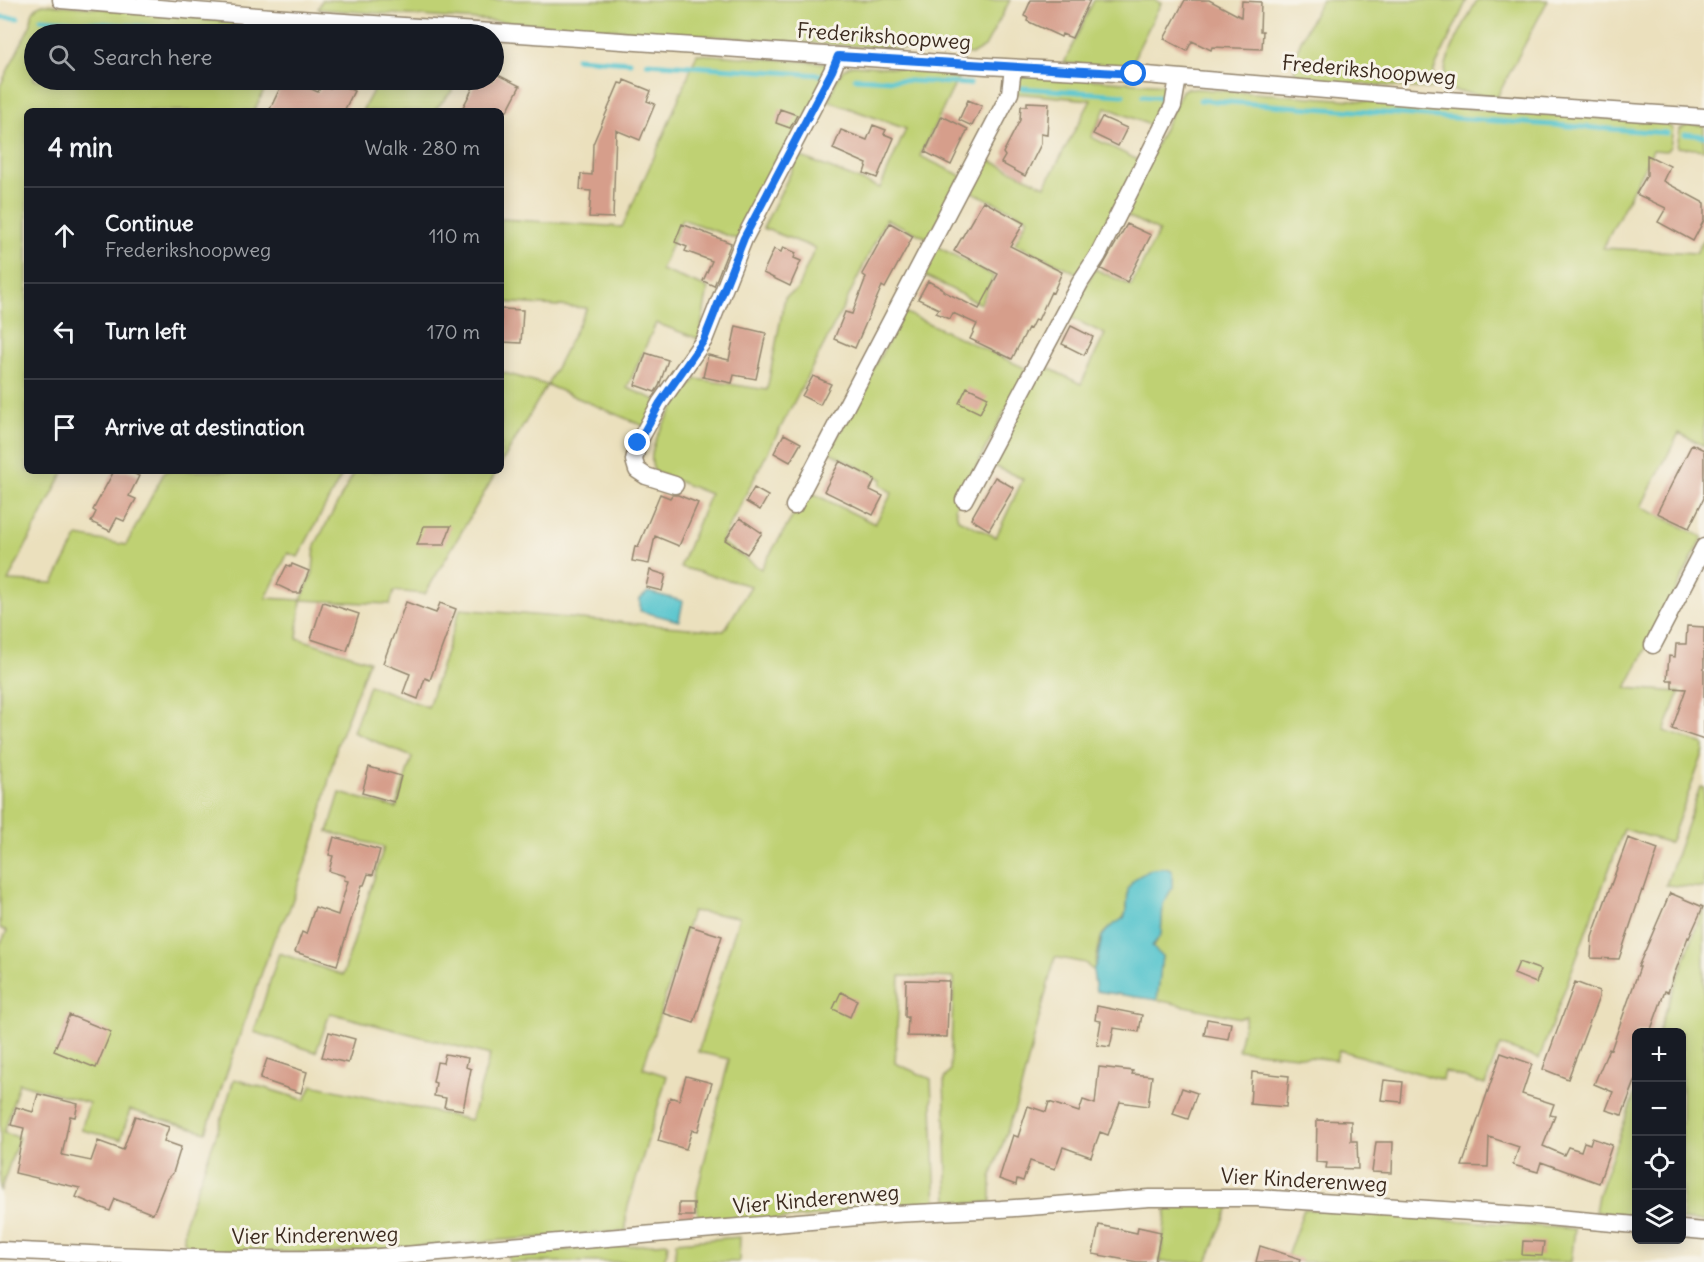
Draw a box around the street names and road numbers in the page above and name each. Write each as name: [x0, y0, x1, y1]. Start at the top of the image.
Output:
street label: Frederikshoopweg: [796, 16, 972, 56]
street label: Frederikshoopweg: [1281, 49, 1457, 91]
street label: Vier Kinderenweg: [1220, 1162, 1388, 1198]
street label: Vier Kinderenweg: [732, 1178, 900, 1220]
street label: Vier Kinderenweg: [231, 1220, 399, 1250]

